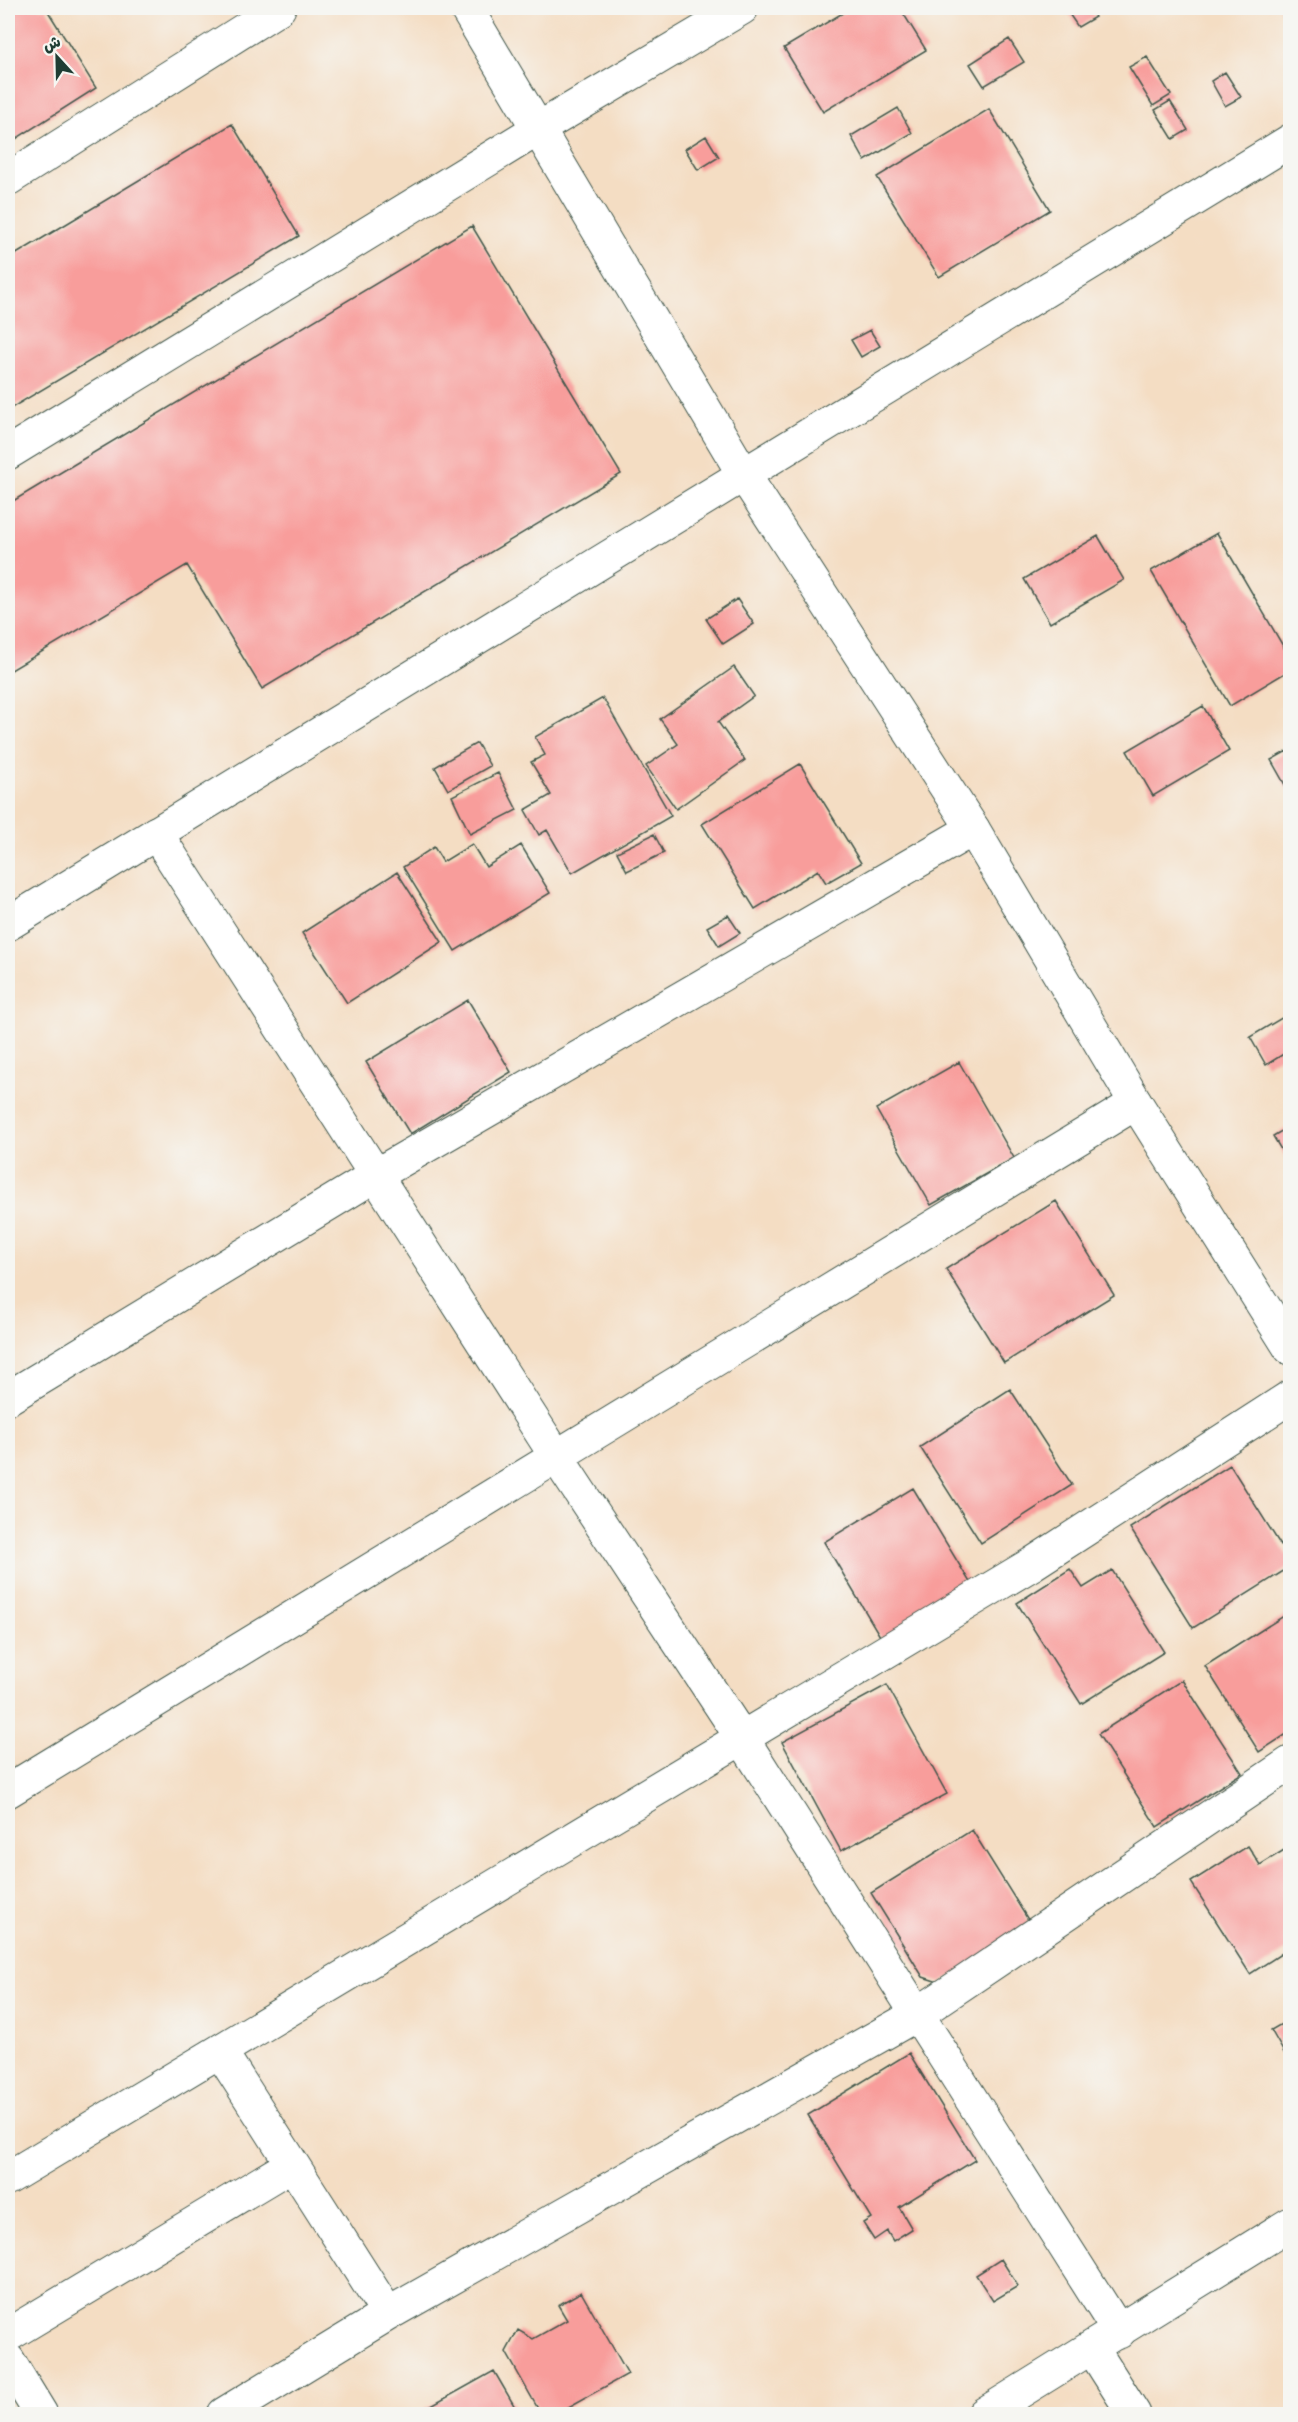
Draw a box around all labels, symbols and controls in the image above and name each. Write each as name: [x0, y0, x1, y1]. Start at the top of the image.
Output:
north arrow: [27, 27, 87, 87]
text: ش: [39, 30, 63, 56]

